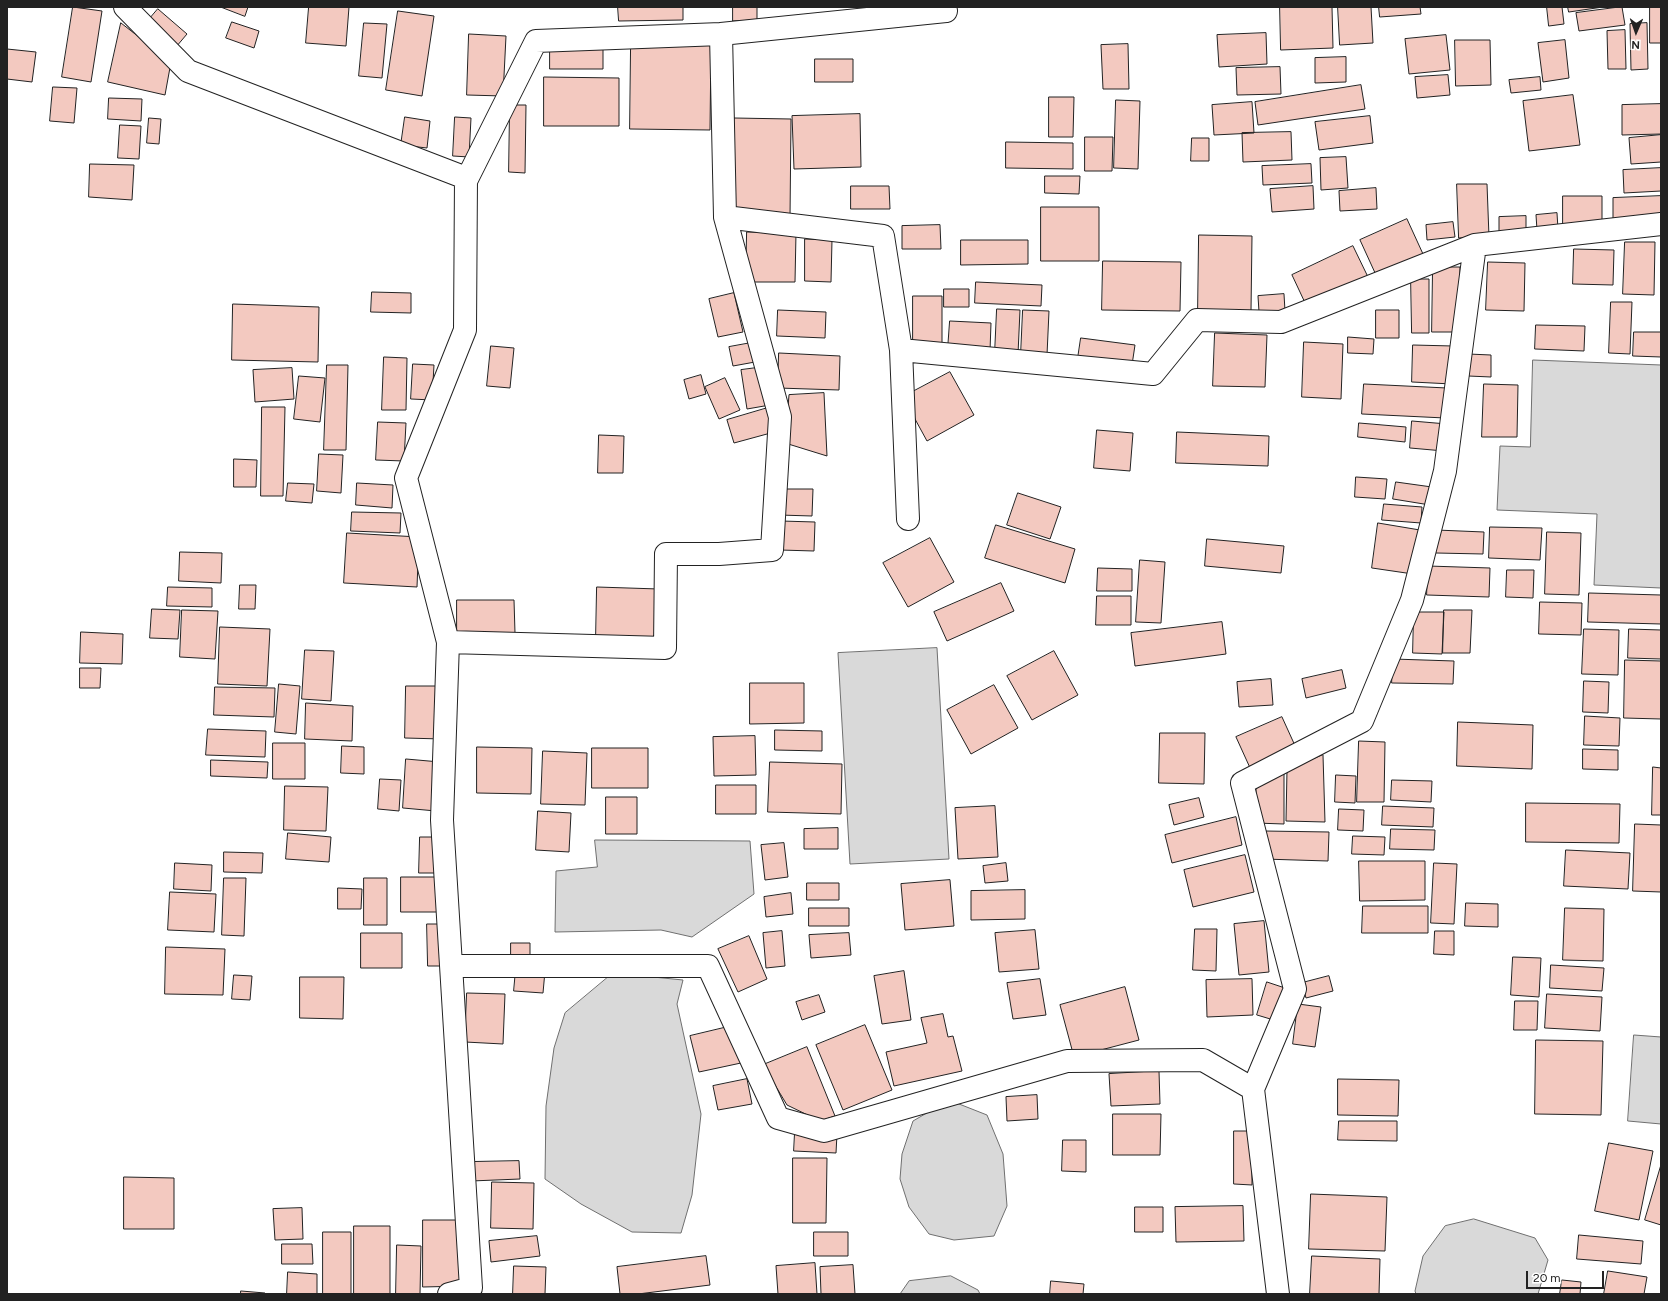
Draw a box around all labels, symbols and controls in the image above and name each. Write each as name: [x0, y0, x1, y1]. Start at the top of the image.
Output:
north arrow: [1616, 12, 1656, 52]
text: N: [1631, 38, 1640, 51]
scale bar: [1528, 1263, 1606, 1289]
text: 20 m: [1533, 1271, 1561, 1285]

